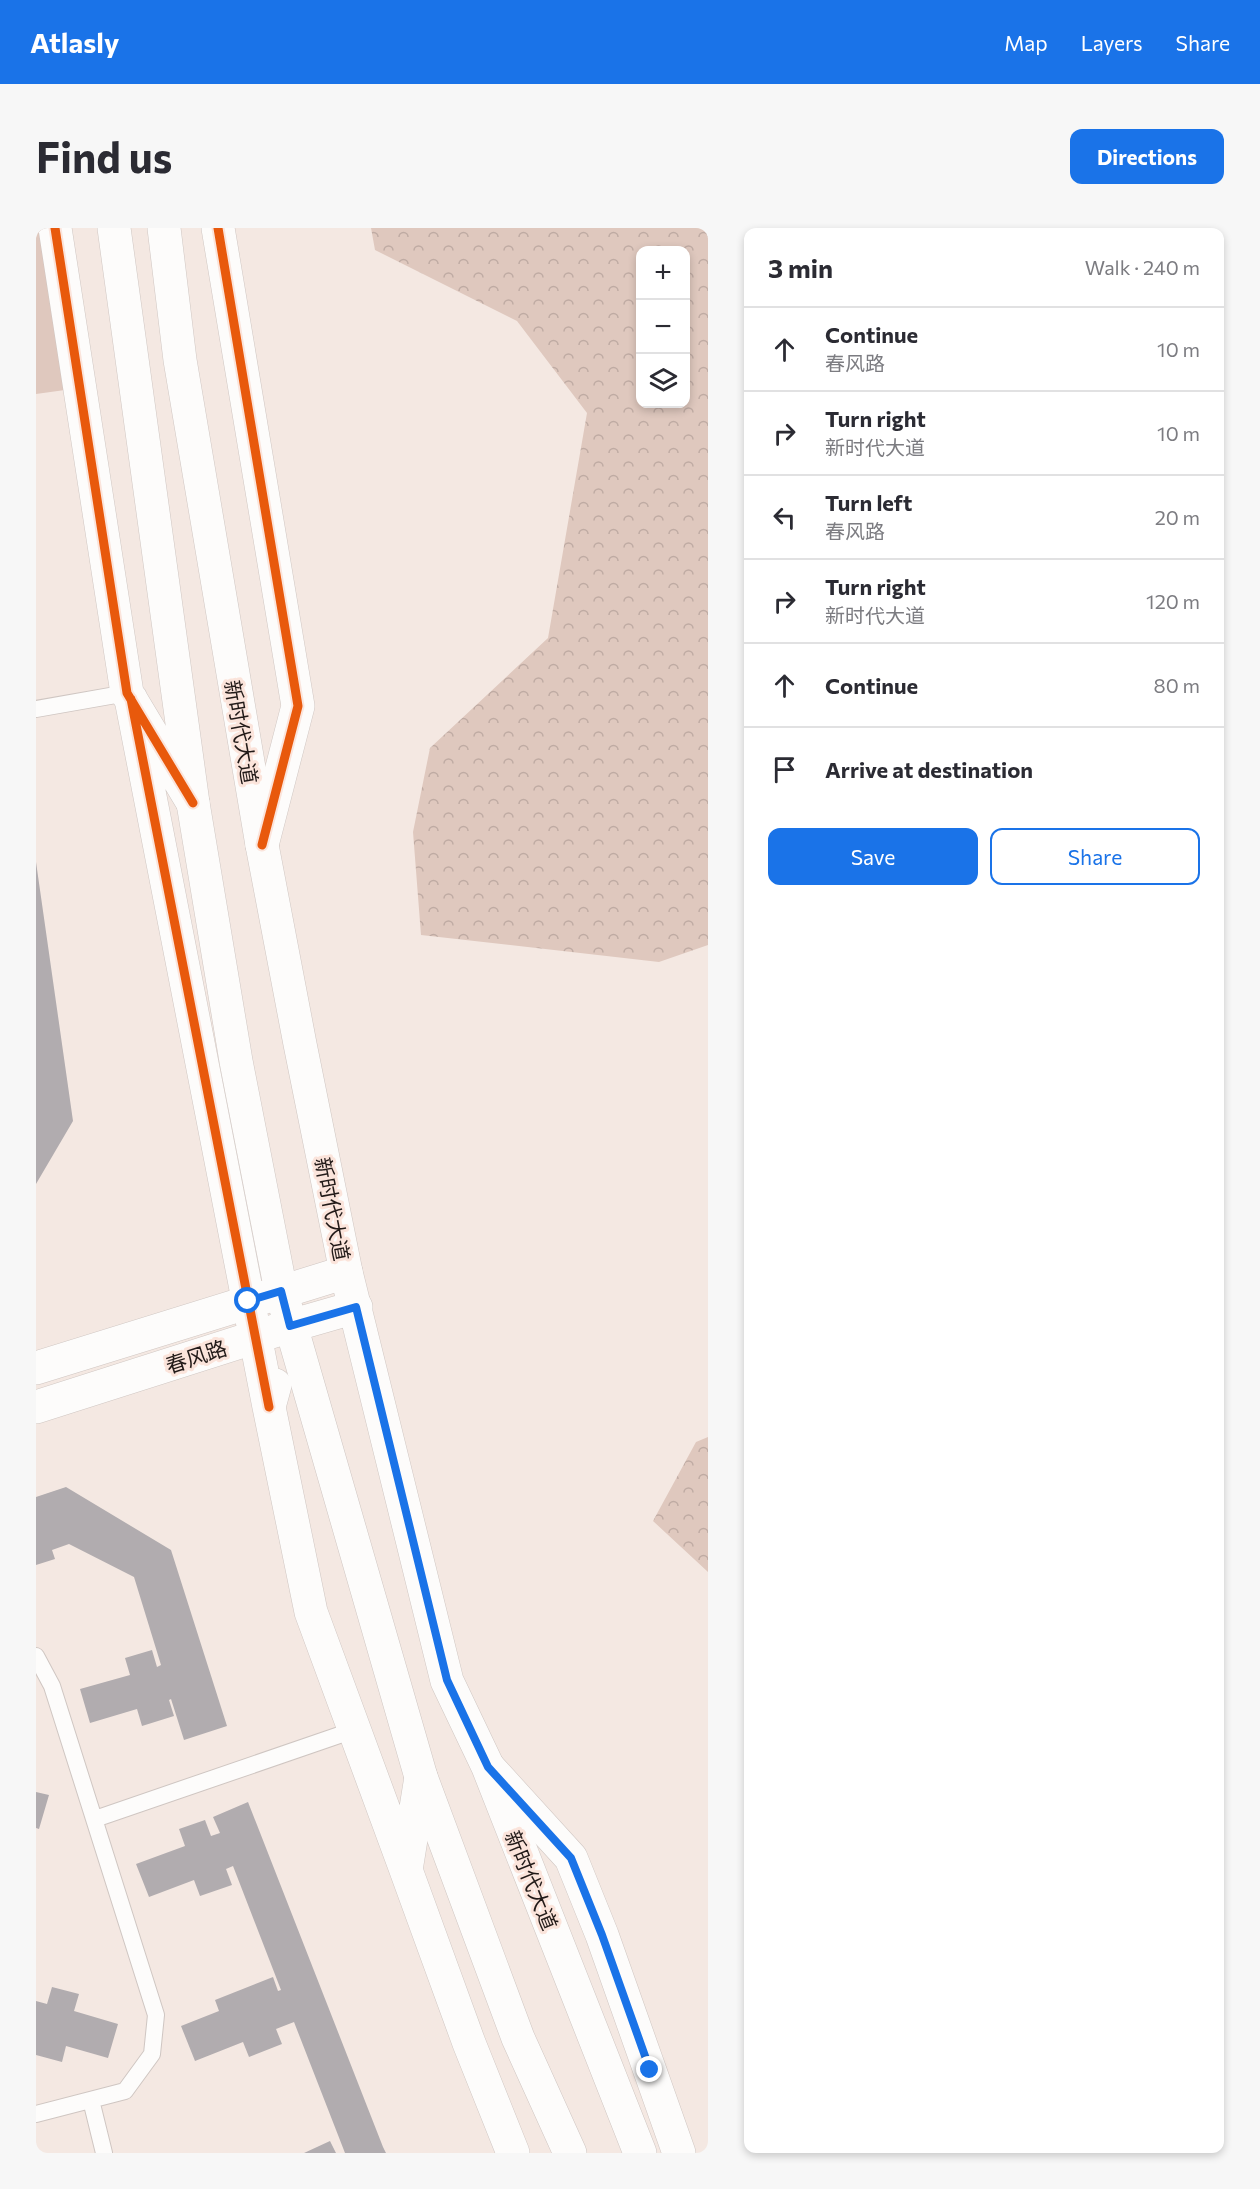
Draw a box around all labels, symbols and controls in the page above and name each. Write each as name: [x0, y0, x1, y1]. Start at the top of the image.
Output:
text: Atlasly: [30, 25, 119, 59]
text: Map: [1004, 30, 1048, 55]
text: Layers: [1081, 30, 1143, 55]
text: Share: [1176, 30, 1230, 55]
button: Directions: [1070, 129, 1224, 184]
text: Find us: [36, 130, 172, 182]
map controls: [636, 246, 690, 408]
button: +: [636, 246, 690, 300]
text: 3 min: [768, 252, 833, 283]
text: Walk · 240 m: [1085, 255, 1200, 279]
button: −: [636, 300, 690, 354]
text: Continue: [825, 321, 918, 348]
icon: ahead: [768, 333, 801, 366]
text: 10 m: [1157, 337, 1200, 361]
text: 春风路: [825, 351, 885, 375]
button: layers: [636, 354, 690, 408]
text: Turn right: [825, 405, 926, 432]
icon: right: [768, 417, 801, 450]
text: 10 m: [1157, 421, 1200, 445]
text: 新时代大道: [825, 435, 925, 459]
text: Turn left: [825, 489, 912, 516]
icon: left: [768, 501, 801, 534]
text: 20 m: [1155, 505, 1200, 529]
text: 春风路: [825, 519, 885, 543]
text: Turn right: [825, 573, 926, 600]
icon: right: [768, 585, 801, 618]
text: 120 m: [1146, 589, 1200, 613]
text: 新时代大道: [825, 603, 925, 627]
icon: ahead: [768, 669, 801, 702]
text: Continue: [825, 672, 918, 699]
text: 80 m: [1154, 673, 1200, 697]
street label: 新时代大道: [221, 678, 263, 786]
icon: arrive: [768, 753, 801, 786]
text: Arrive at destination: [825, 756, 1033, 783]
button: Save: [768, 828, 978, 885]
button: Share: [990, 828, 1200, 885]
street label: 新时代大道: [311, 1155, 355, 1263]
route start: [234, 1287, 260, 1313]
street label: 春风路: [162, 1334, 230, 1378]
street label: 新时代大道: [501, 1827, 563, 1933]
route end: [636, 2056, 662, 2082]

